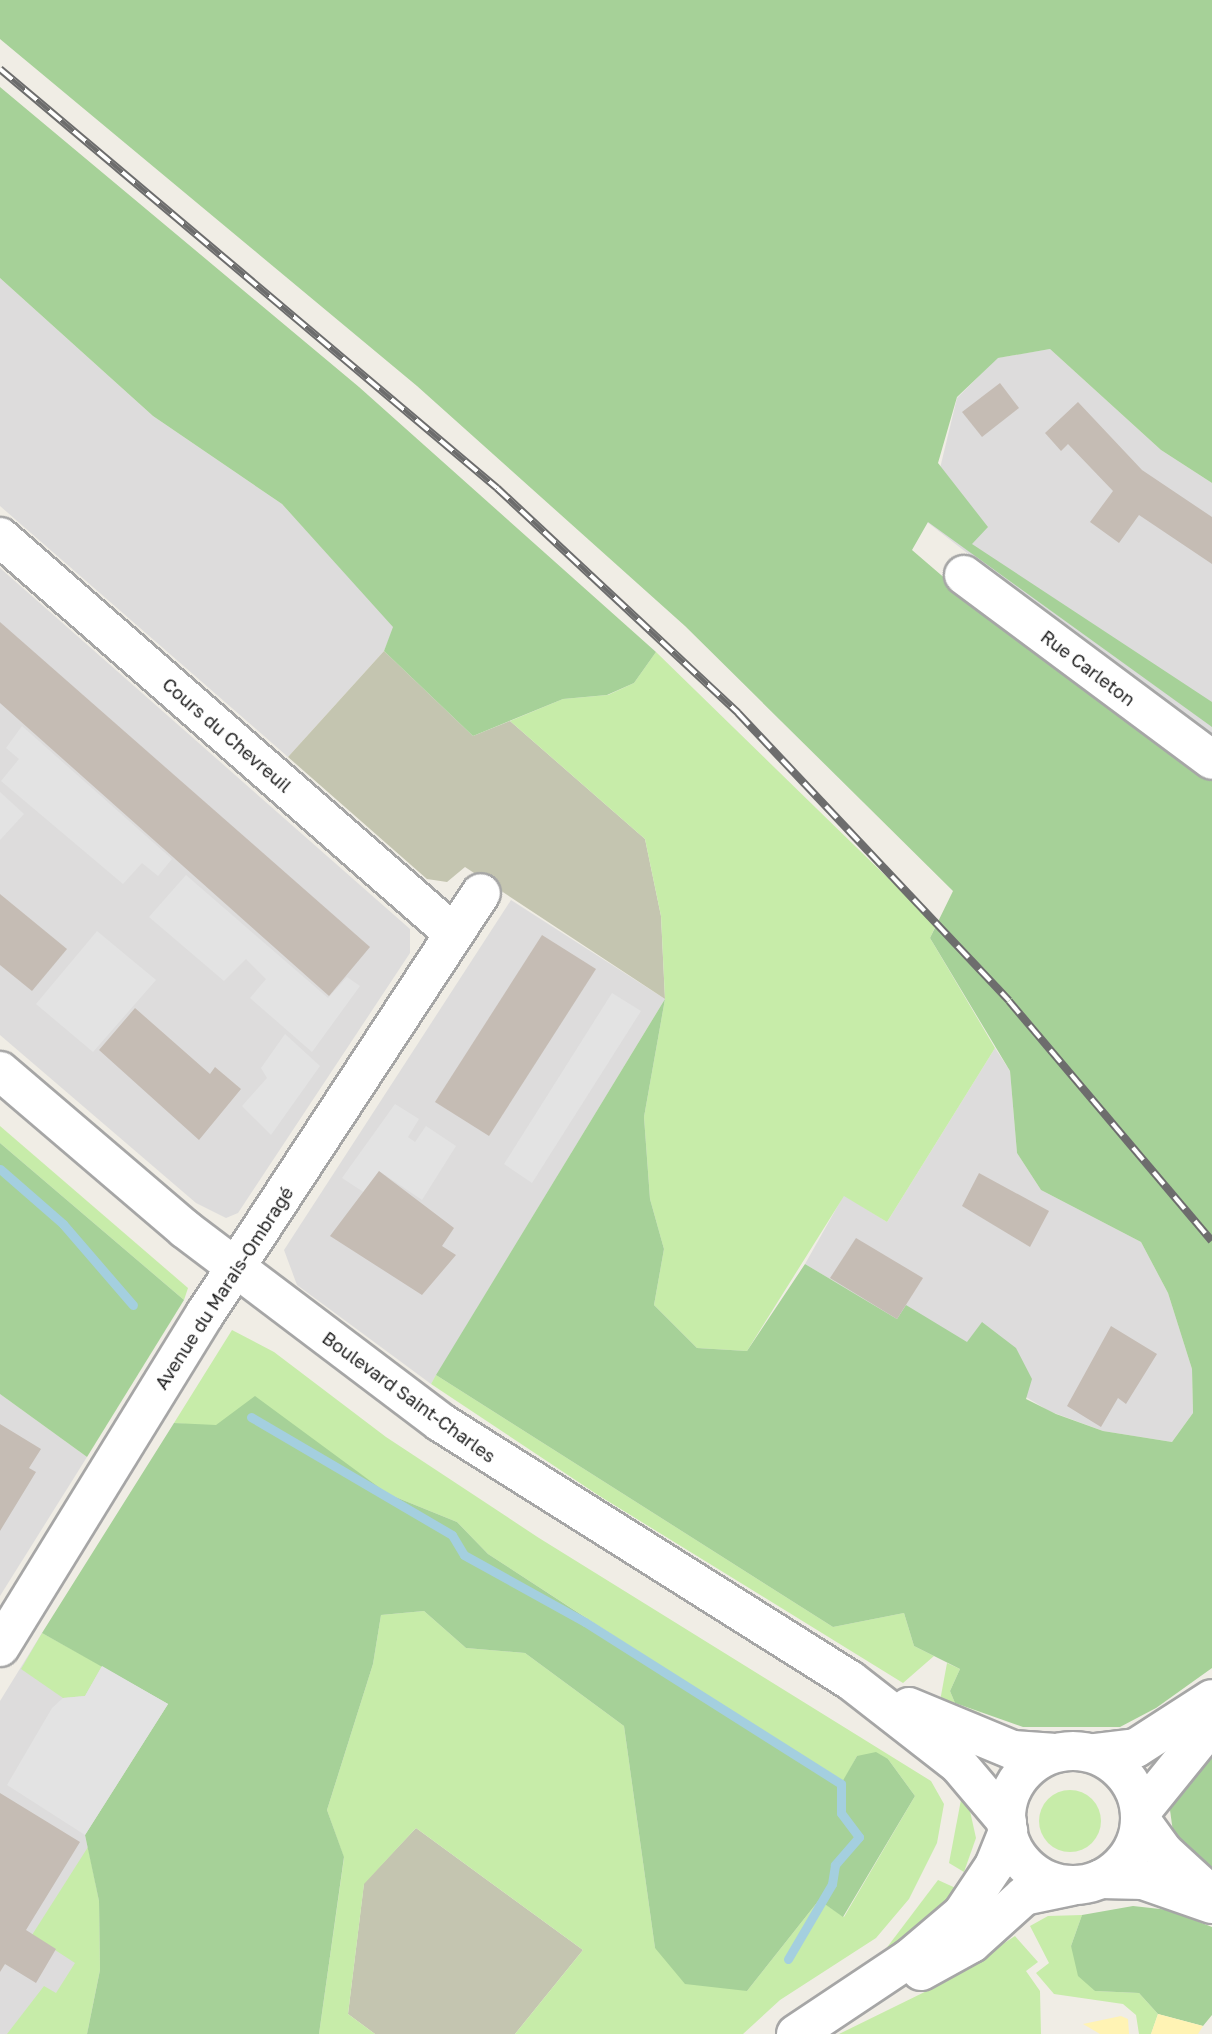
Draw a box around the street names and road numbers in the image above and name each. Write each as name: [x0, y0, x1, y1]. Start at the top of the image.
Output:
street label: Rue Carleton: [1037, 626, 1139, 710]
street label: Cours du Chevreuil: [158, 673, 296, 797]
street label: Avenue du Marais-Ombragé: [150, 1183, 298, 1393]
street label: Boulevard Saint-Charles: [318, 1327, 500, 1467]

